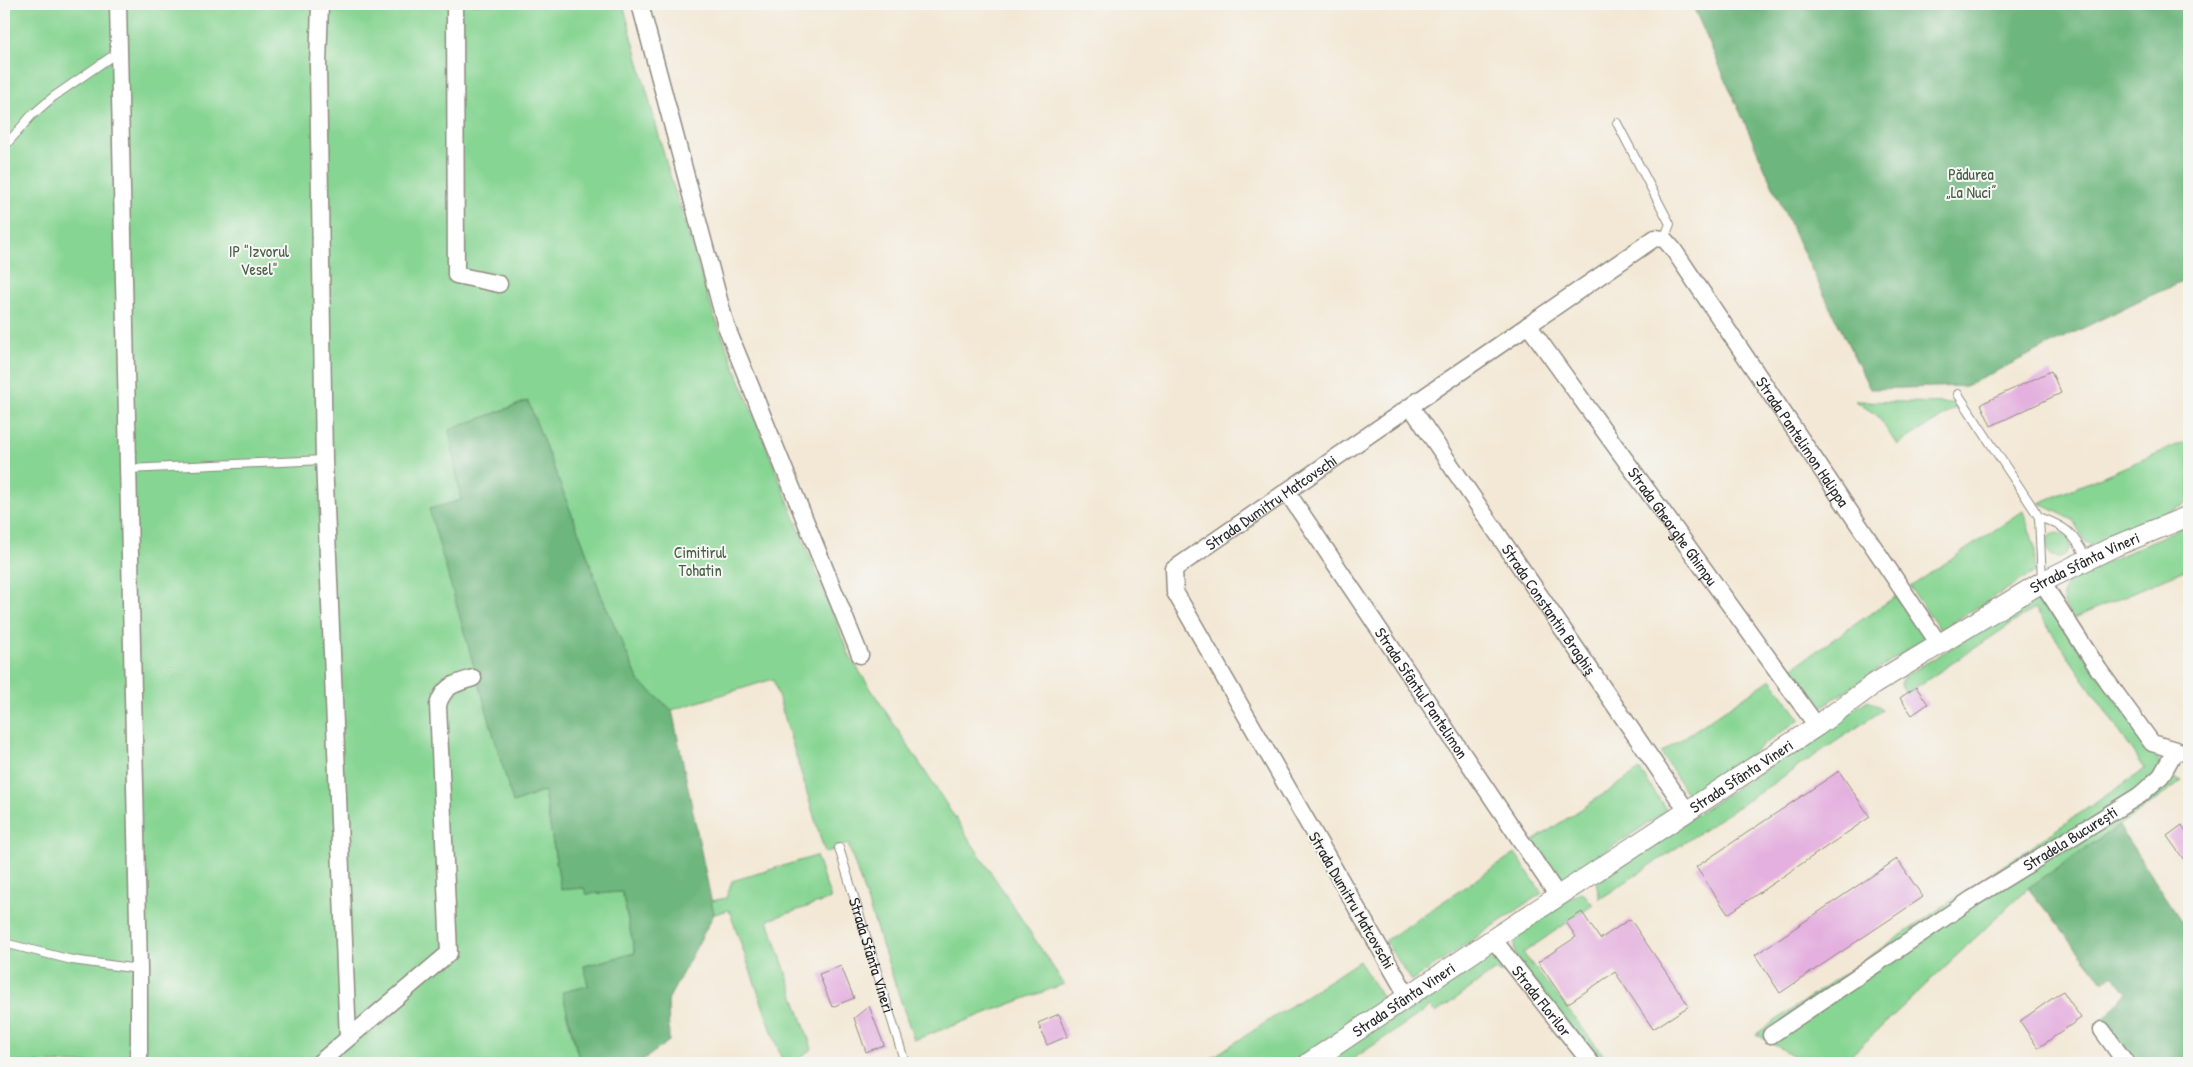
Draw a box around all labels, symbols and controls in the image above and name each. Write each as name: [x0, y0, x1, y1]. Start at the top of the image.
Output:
park label: Pădurea „La Nuci”: [1946, 163, 1996, 203]
park label: IP "Izvorul Vesel": [229, 240, 290, 280]
street label: Strada Pantelimon Halippa: [1751, 372, 1854, 511]
street label: Strada Dumitru Matcovschi: [1201, 449, 1341, 555]
street label: Strada Gheorghe Ghimpu: [1623, 463, 1724, 590]
street label: Strada Sfânta Vineri: [2025, 526, 2143, 598]
street label: Strada Constantin Braghiş: [1497, 540, 1602, 679]
park label: Cimitirul Tohatin: [674, 541, 727, 581]
street label: Strada Sfântul Pantelimon: [1370, 623, 1474, 763]
street label: Strada Sfânta Vineri: [1685, 734, 1797, 818]
street label: Stradela București: [2019, 801, 2121, 876]
street label: Strada Dumitru Matcovschi: [1304, 828, 1400, 972]
street label: Strada Sfânta Vineri: [844, 895, 900, 1015]
street label: Strada Sfânta Vineri: [1348, 957, 1459, 1042]
street label: Strada Florilor: [1507, 961, 1577, 1041]

